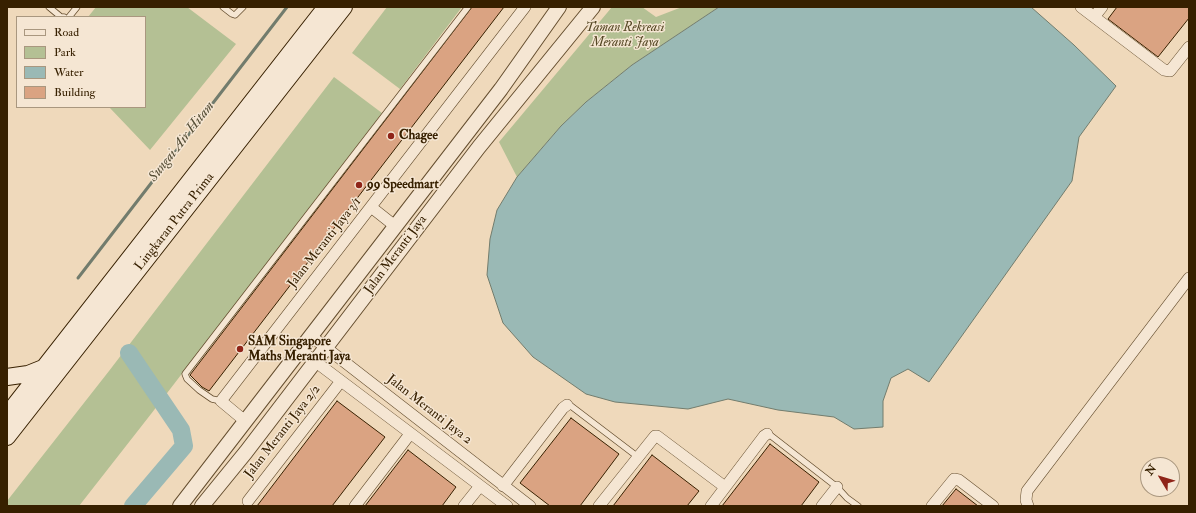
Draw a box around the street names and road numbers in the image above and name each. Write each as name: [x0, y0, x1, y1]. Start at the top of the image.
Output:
street label: Lingkaran Putra Prima: [132, 170, 218, 274]
street label: Jalan Meranti Jaya 3/1: [285, 195, 365, 291]
street label: Jalan Meranti Jaya: [361, 212, 431, 298]
street label: Jalan Meranti Jaya 2: [383, 372, 475, 448]
street label: Jalan Meranti Jaya 2/2: [242, 382, 324, 482]

